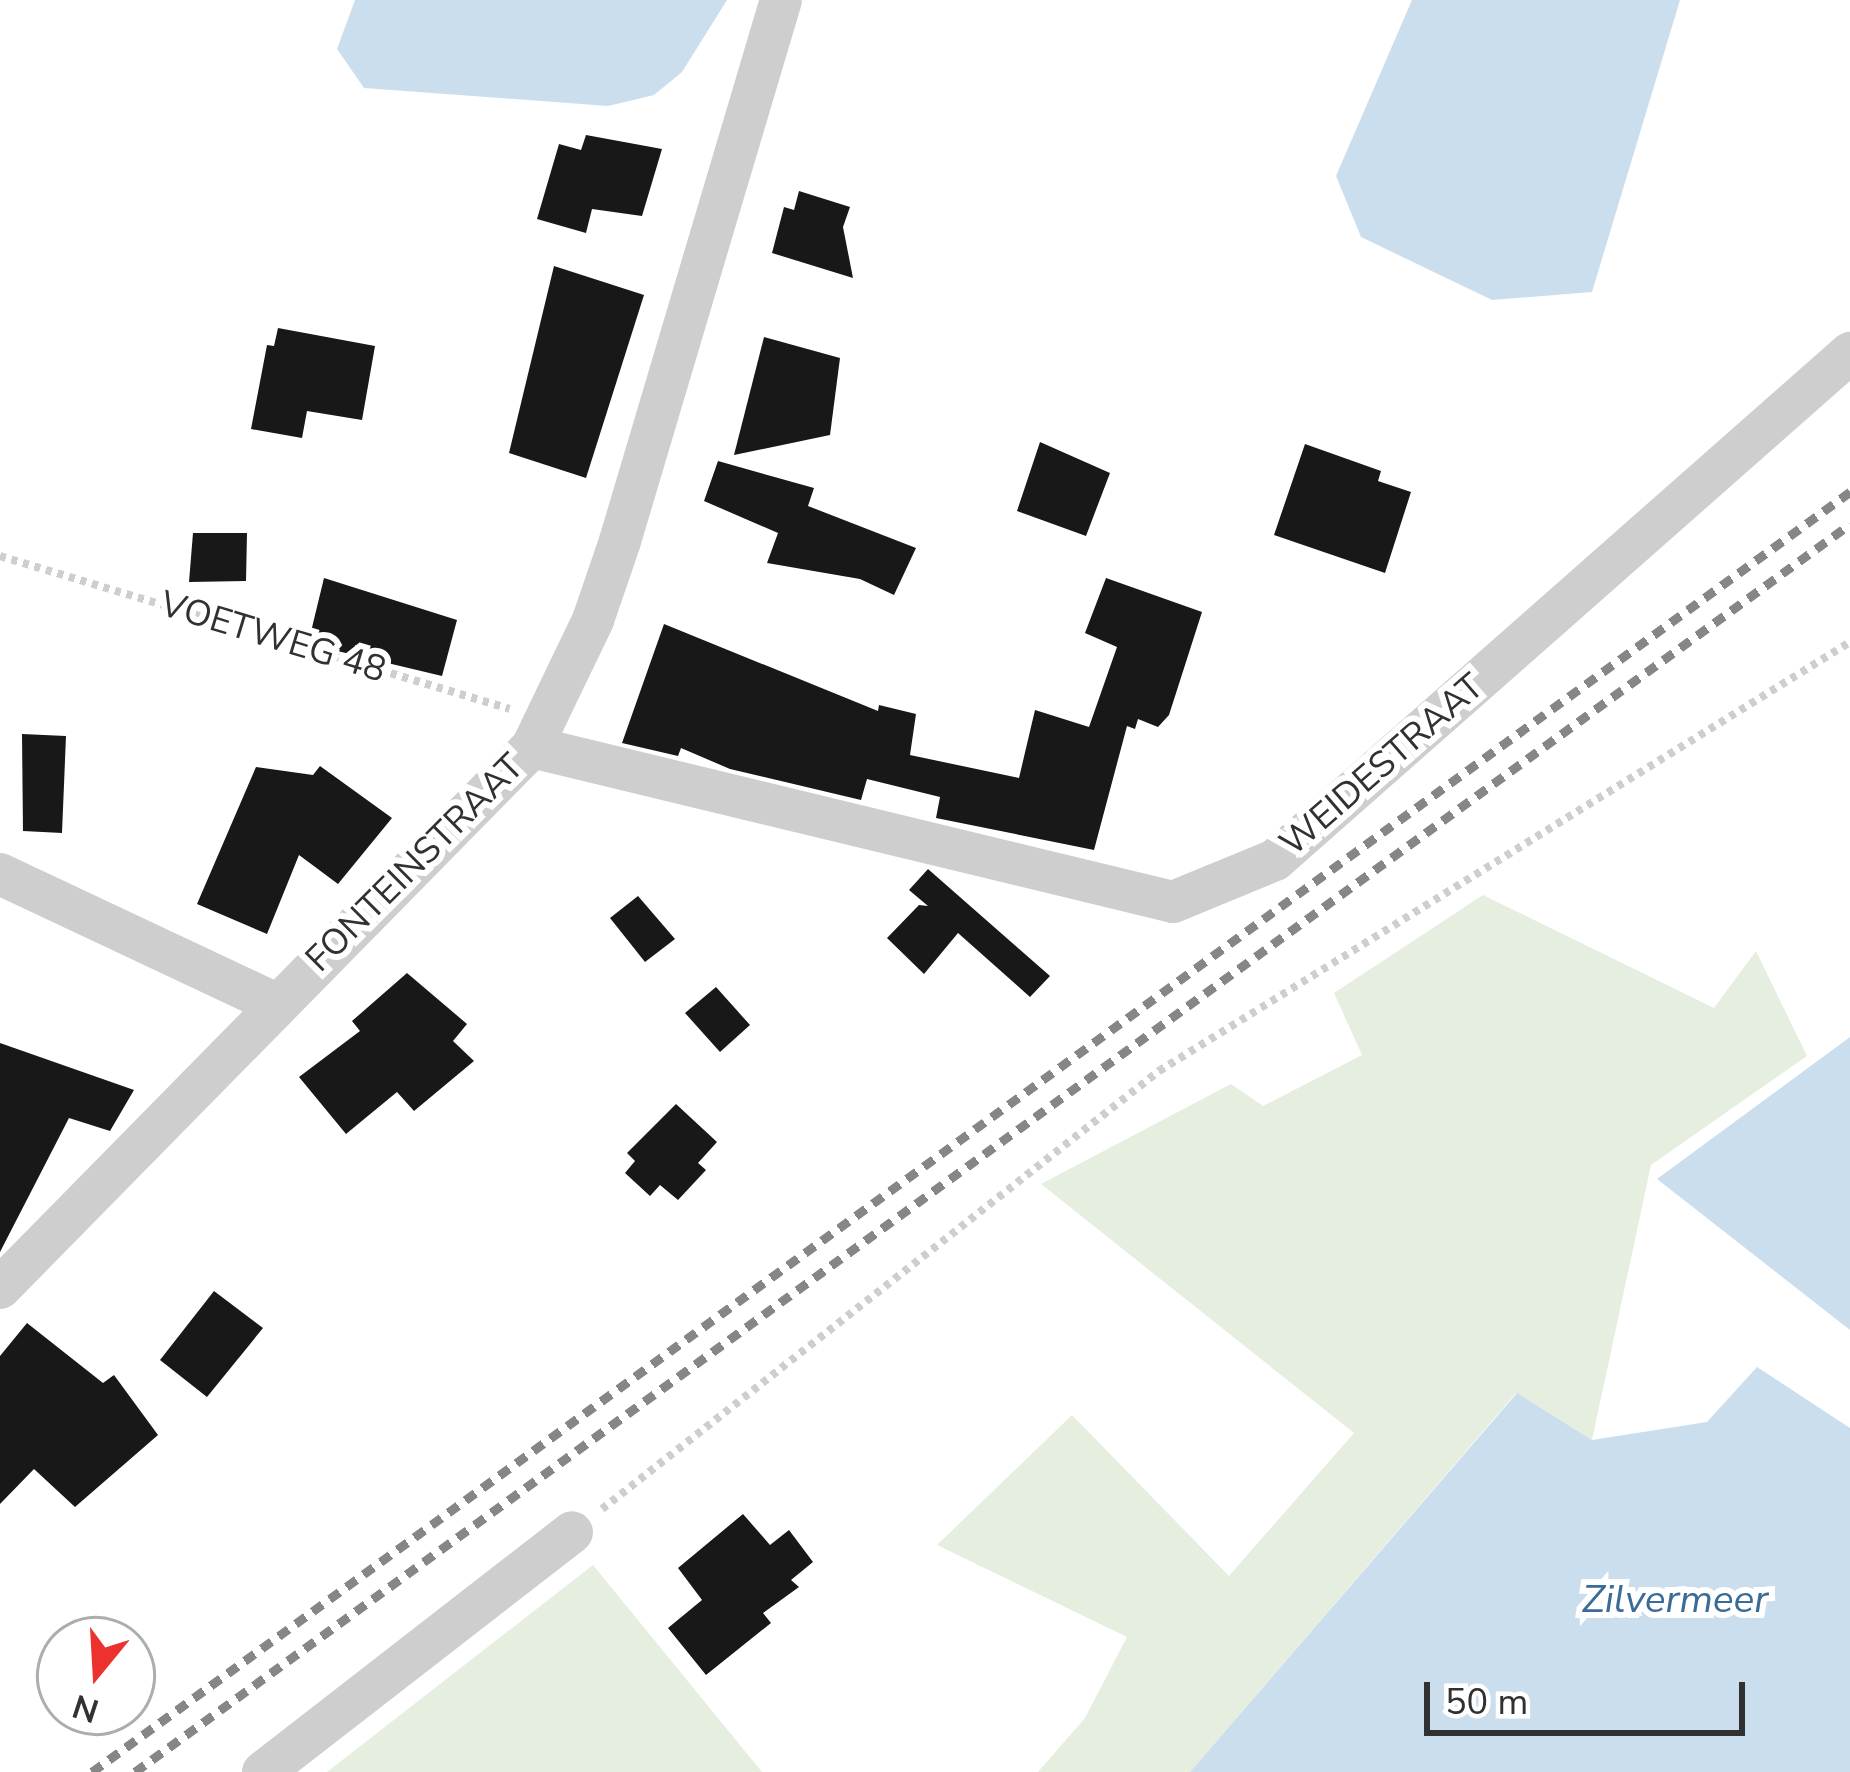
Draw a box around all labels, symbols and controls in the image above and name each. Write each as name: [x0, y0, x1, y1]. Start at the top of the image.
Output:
street label: VOETWEG 48: [155, 582, 391, 692]
street label: WEIDESTRAAT: [1271, 665, 1493, 865]
street label: FONTEINSTRAAT: [297, 745, 533, 981]
water label: Zilvermeer: [1582, 1577, 1768, 1623]
north arrow: [36, 1616, 156, 1736]
scale bar: [1430, 1658, 1751, 1732]
text: 50 m: [1445, 1678, 1528, 1727]
text: N: [67, 1683, 104, 1733]

